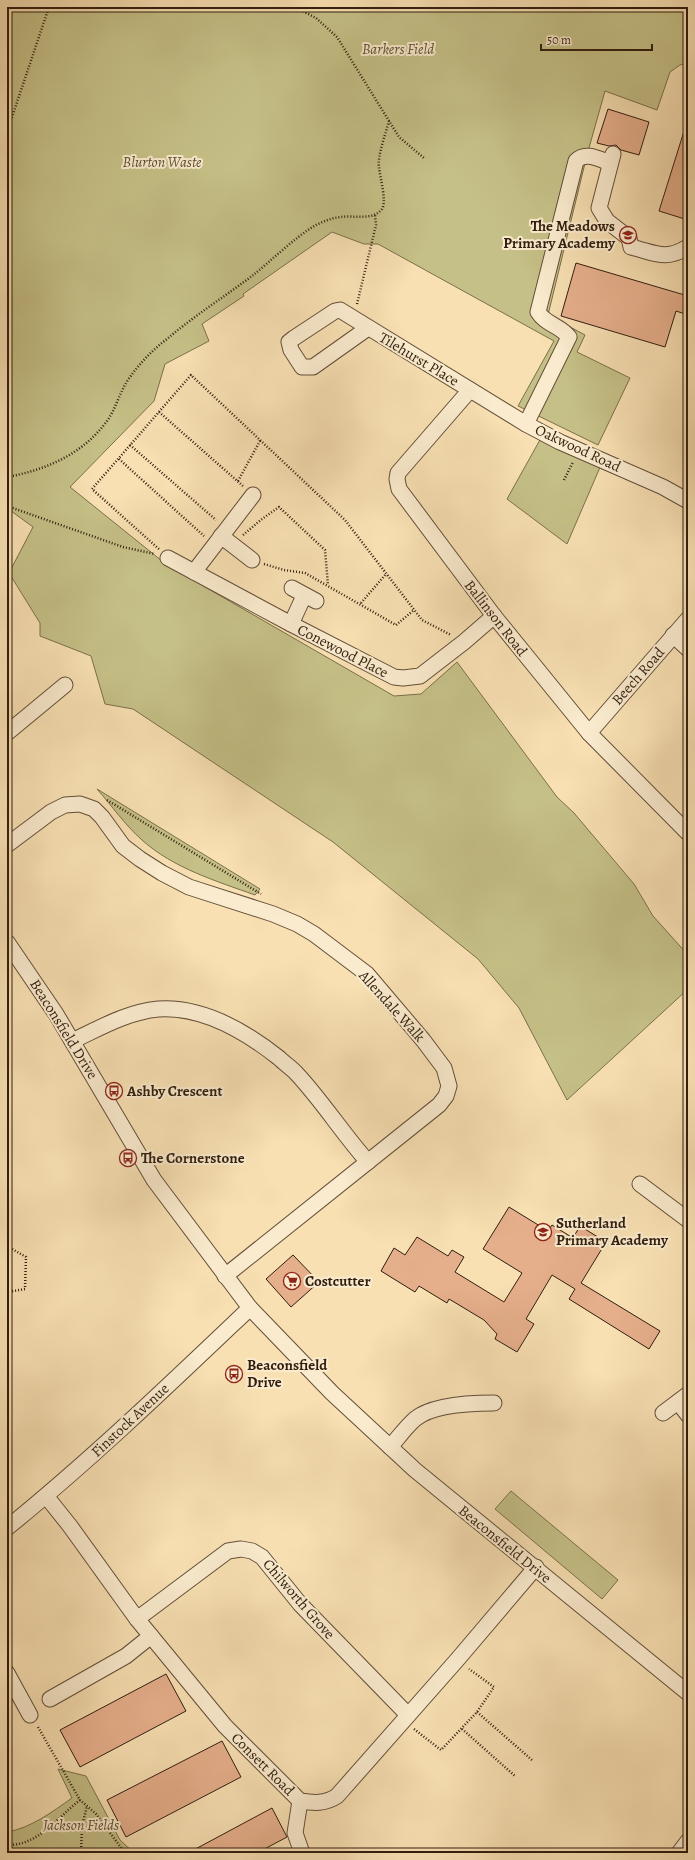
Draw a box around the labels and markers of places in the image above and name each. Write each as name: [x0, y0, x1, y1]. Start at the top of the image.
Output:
place label: The Meadows Primary Academy: [503, 216, 616, 253]
school or university icon: The Meadows Primary Academy: [618, 225, 638, 245]
bus stop icon: Ashby Crescent: [104, 1081, 124, 1101]
place label: Ashby Crescent: [126, 1081, 222, 1101]
bus stop icon: The Cornerstone: [118, 1148, 138, 1168]
place label: The Cornerstone: [141, 1148, 245, 1168]
place label: Sutherland Primary Academy: [556, 1213, 669, 1250]
school or university icon: Sutherland Primary Academy: [533, 1222, 553, 1242]
supermarket icon: Costcutter: [282, 1271, 302, 1291]
place label: Costcutter: [305, 1271, 371, 1291]
place label: Beaconsfield Drive: [247, 1355, 328, 1392]
bus stop icon: Beaconsfield Drive: [224, 1364, 244, 1384]

